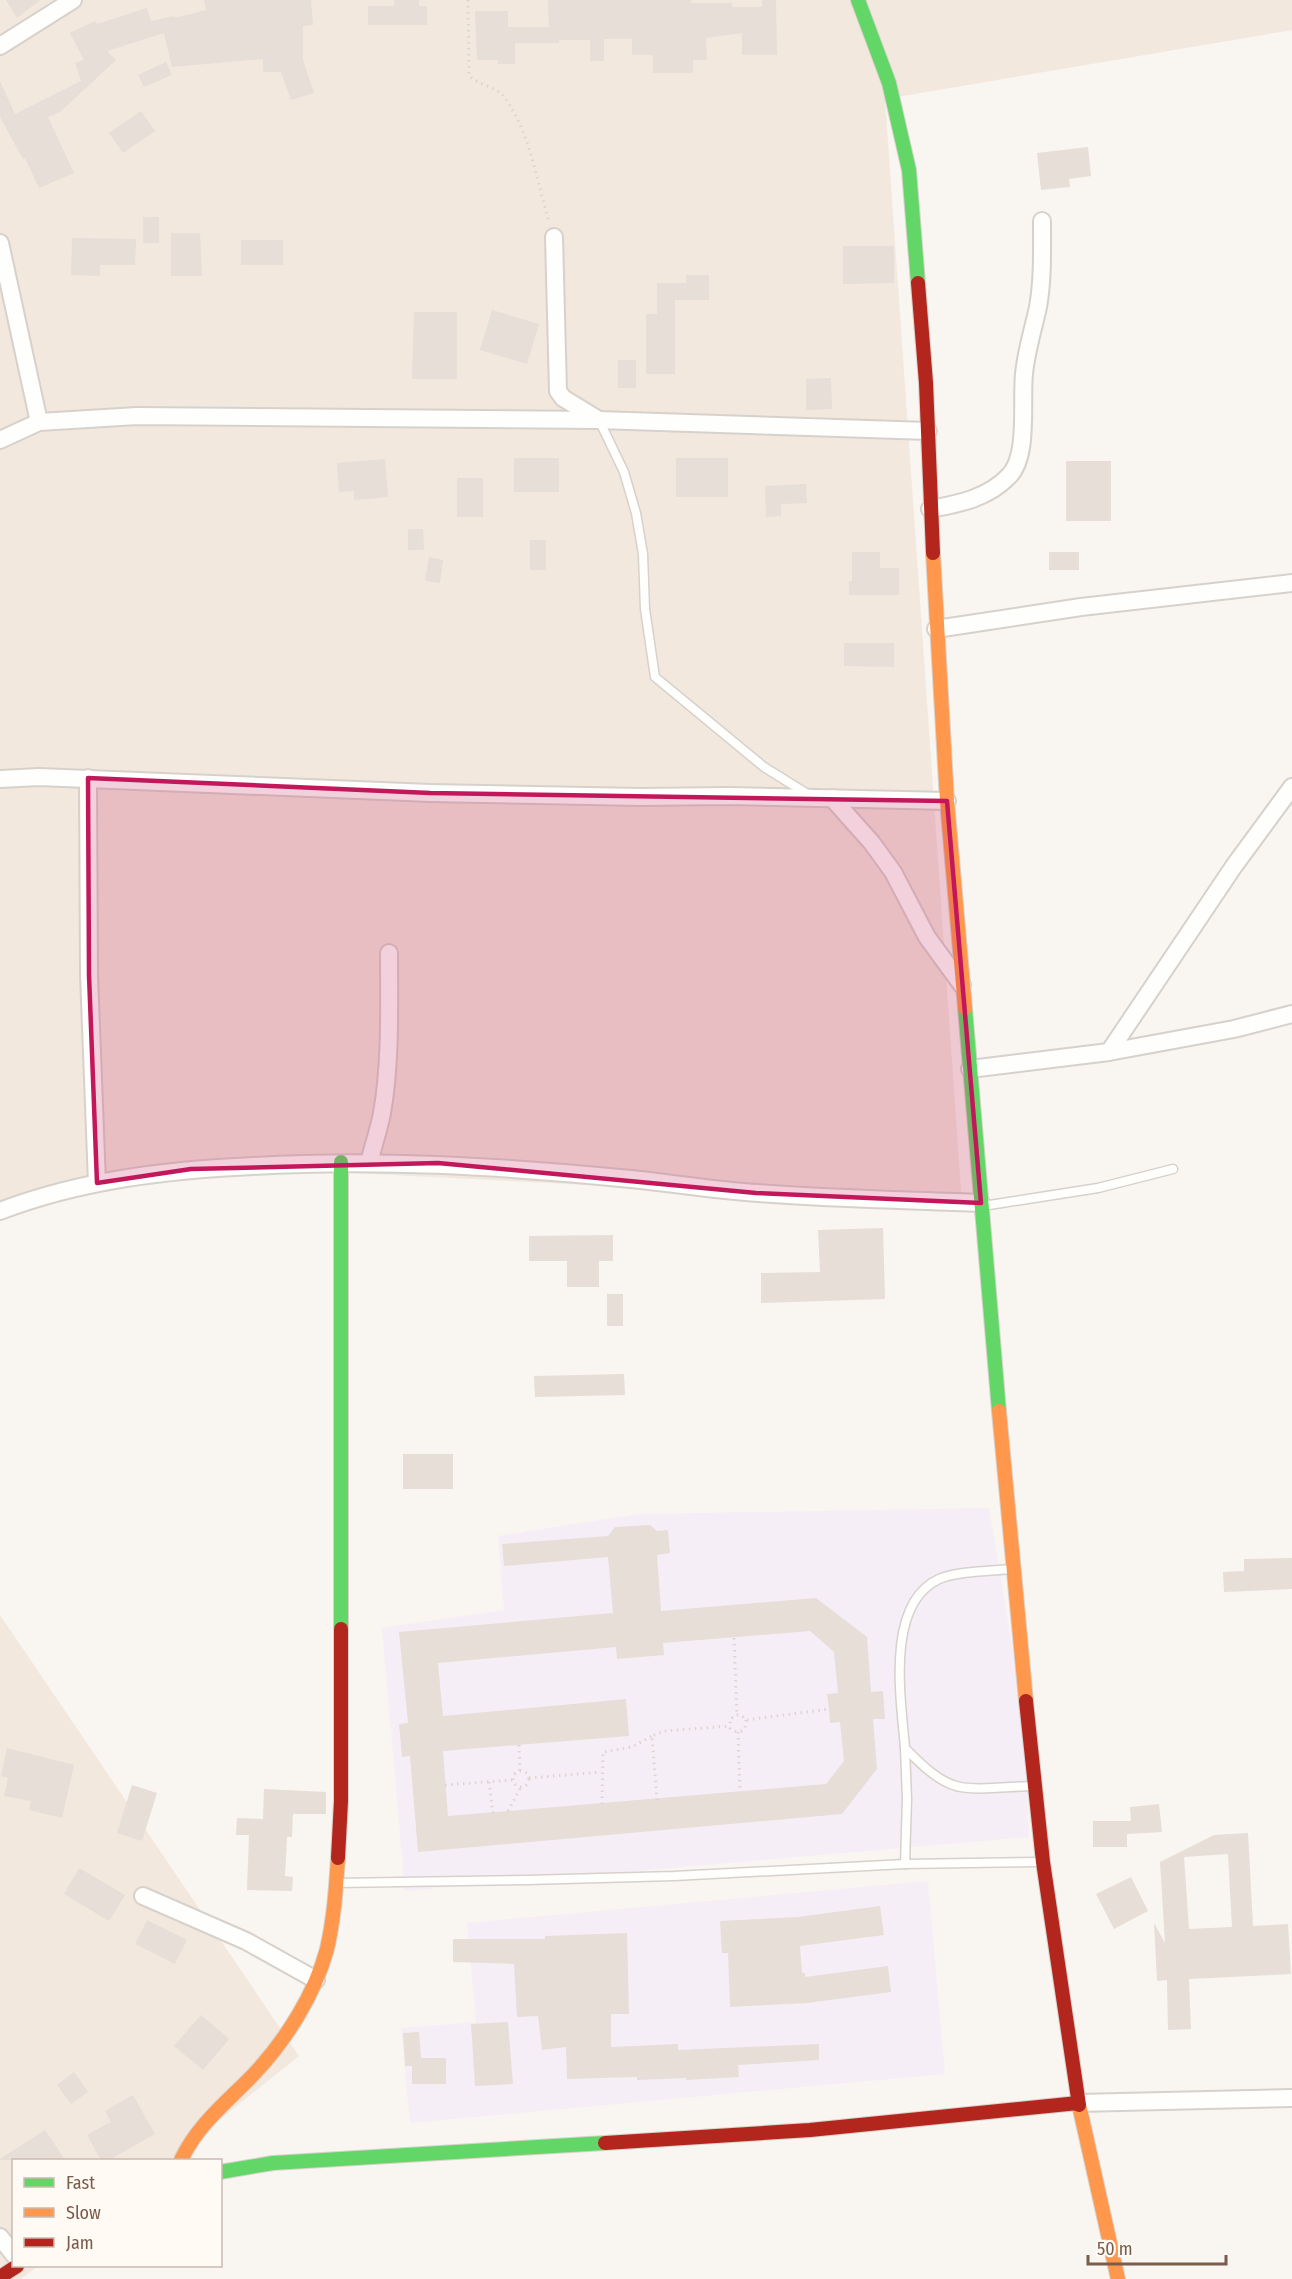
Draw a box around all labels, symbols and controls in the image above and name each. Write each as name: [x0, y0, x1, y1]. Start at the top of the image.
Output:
legend: [12, 2159, 222, 2267]
text: Fast: [66, 2172, 95, 2194]
text: Slow: [66, 2202, 101, 2224]
scale bar: [1088, 2228, 1226, 2266]
text: Jam: [66, 2232, 94, 2254]
text: 50 m: [1097, 2238, 1133, 2260]

